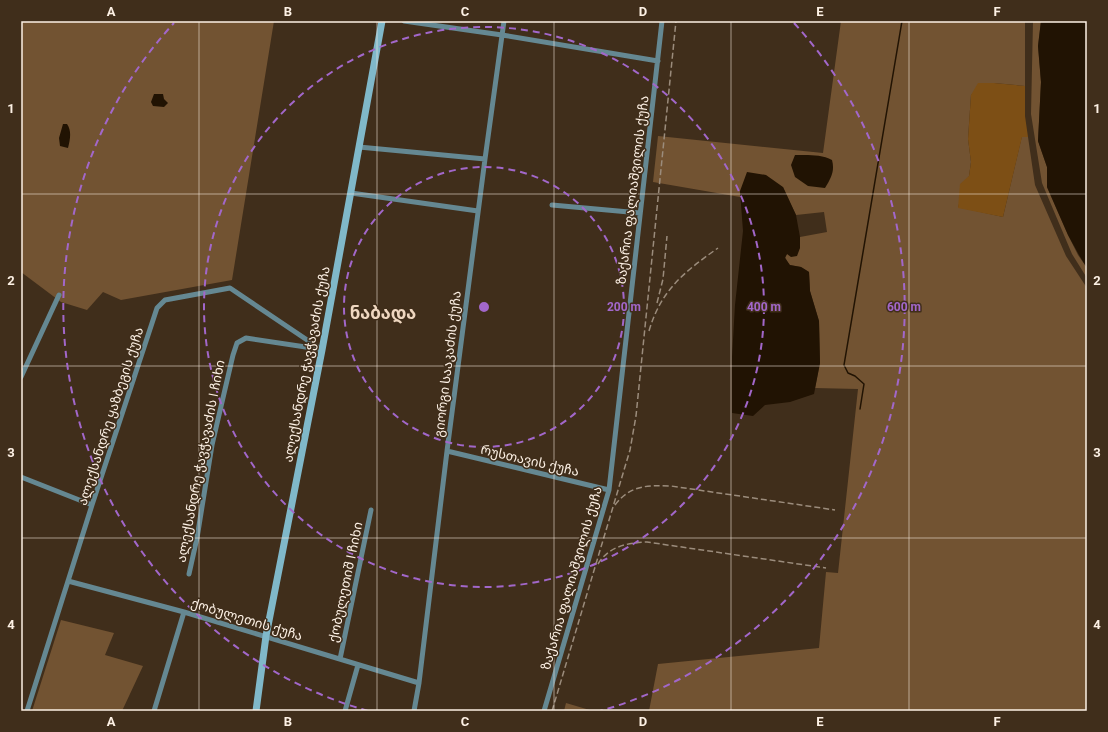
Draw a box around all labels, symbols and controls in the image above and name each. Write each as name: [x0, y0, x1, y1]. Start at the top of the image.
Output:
text: A: [107, 4, 116, 19]
text: B: [284, 4, 292, 19]
text: C: [461, 4, 470, 19]
text: D: [639, 4, 647, 19]
text: E: [816, 4, 824, 19]
text: F: [993, 4, 1001, 19]
street label: ზაქარია ფალიაშვილის ქუჩა: [613, 95, 653, 286]
text: 1: [7, 101, 15, 116]
text: 1: [1093, 101, 1101, 116]
street label: ალექსანდრე ჭავჭავაძის ქუჩა: [280, 265, 334, 463]
text: 2: [7, 273, 15, 288]
text: 2: [1093, 273, 1101, 288]
street label: გიორგი სააკაძის ქუჩა: [431, 290, 464, 438]
centre of rings: [477, 300, 491, 314]
text: 200 m: [607, 300, 641, 314]
text: 400 m: [747, 300, 781, 314]
text: 600 m: [887, 300, 921, 314]
district label: ნაბადა: [350, 303, 416, 324]
street label: ალექსანდრე ყაზბეგის ქუჩა: [75, 325, 147, 507]
street label: ალექსანდრე ჭავჭავაძის I ჩიხი: [173, 359, 228, 564]
street label: რუსთავის ქუჩა: [479, 442, 581, 479]
text: 3: [7, 445, 15, 460]
text: 3: [1093, 445, 1101, 460]
street label: ზაქარია ფალიაშვილის ქუჩა: [538, 485, 606, 672]
street label: ქობულეთიშ I ჩიხი: [325, 521, 367, 644]
street label: ქობულეთის ქუჩა: [189, 595, 304, 645]
text: 4: [7, 617, 15, 632]
text: 4: [1093, 617, 1101, 632]
text: A: [107, 714, 116, 729]
text: B: [284, 714, 292, 729]
text: C: [461, 714, 470, 729]
text: D: [639, 714, 647, 729]
text: E: [816, 714, 824, 729]
text: F: [993, 714, 1001, 729]

